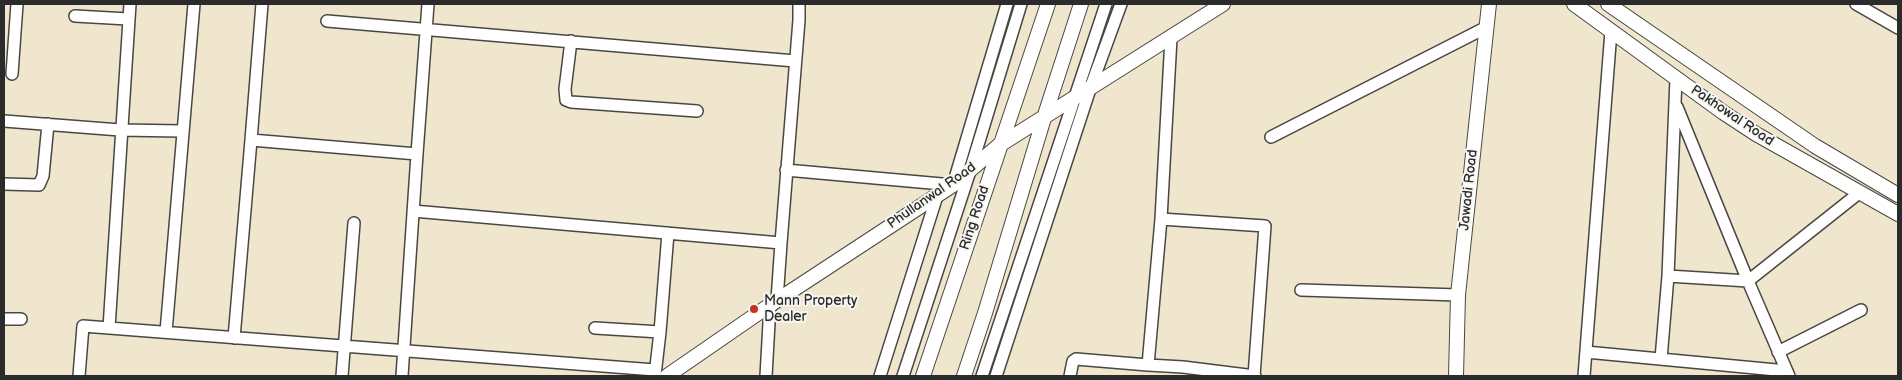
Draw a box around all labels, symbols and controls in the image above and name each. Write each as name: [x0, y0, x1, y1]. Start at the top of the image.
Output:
street label: Pakhowal Road: [1687, 82, 1777, 150]
street label: Jawadi Road: [1456, 149, 1482, 231]
street label: Phullanwal Road: [885, 159, 979, 233]
street label: Ring Road: [957, 184, 993, 252]
place label: Mann Property Dealer: [764, 293, 857, 326]
marker: Mann Property Dealer: [748, 303, 760, 315]

